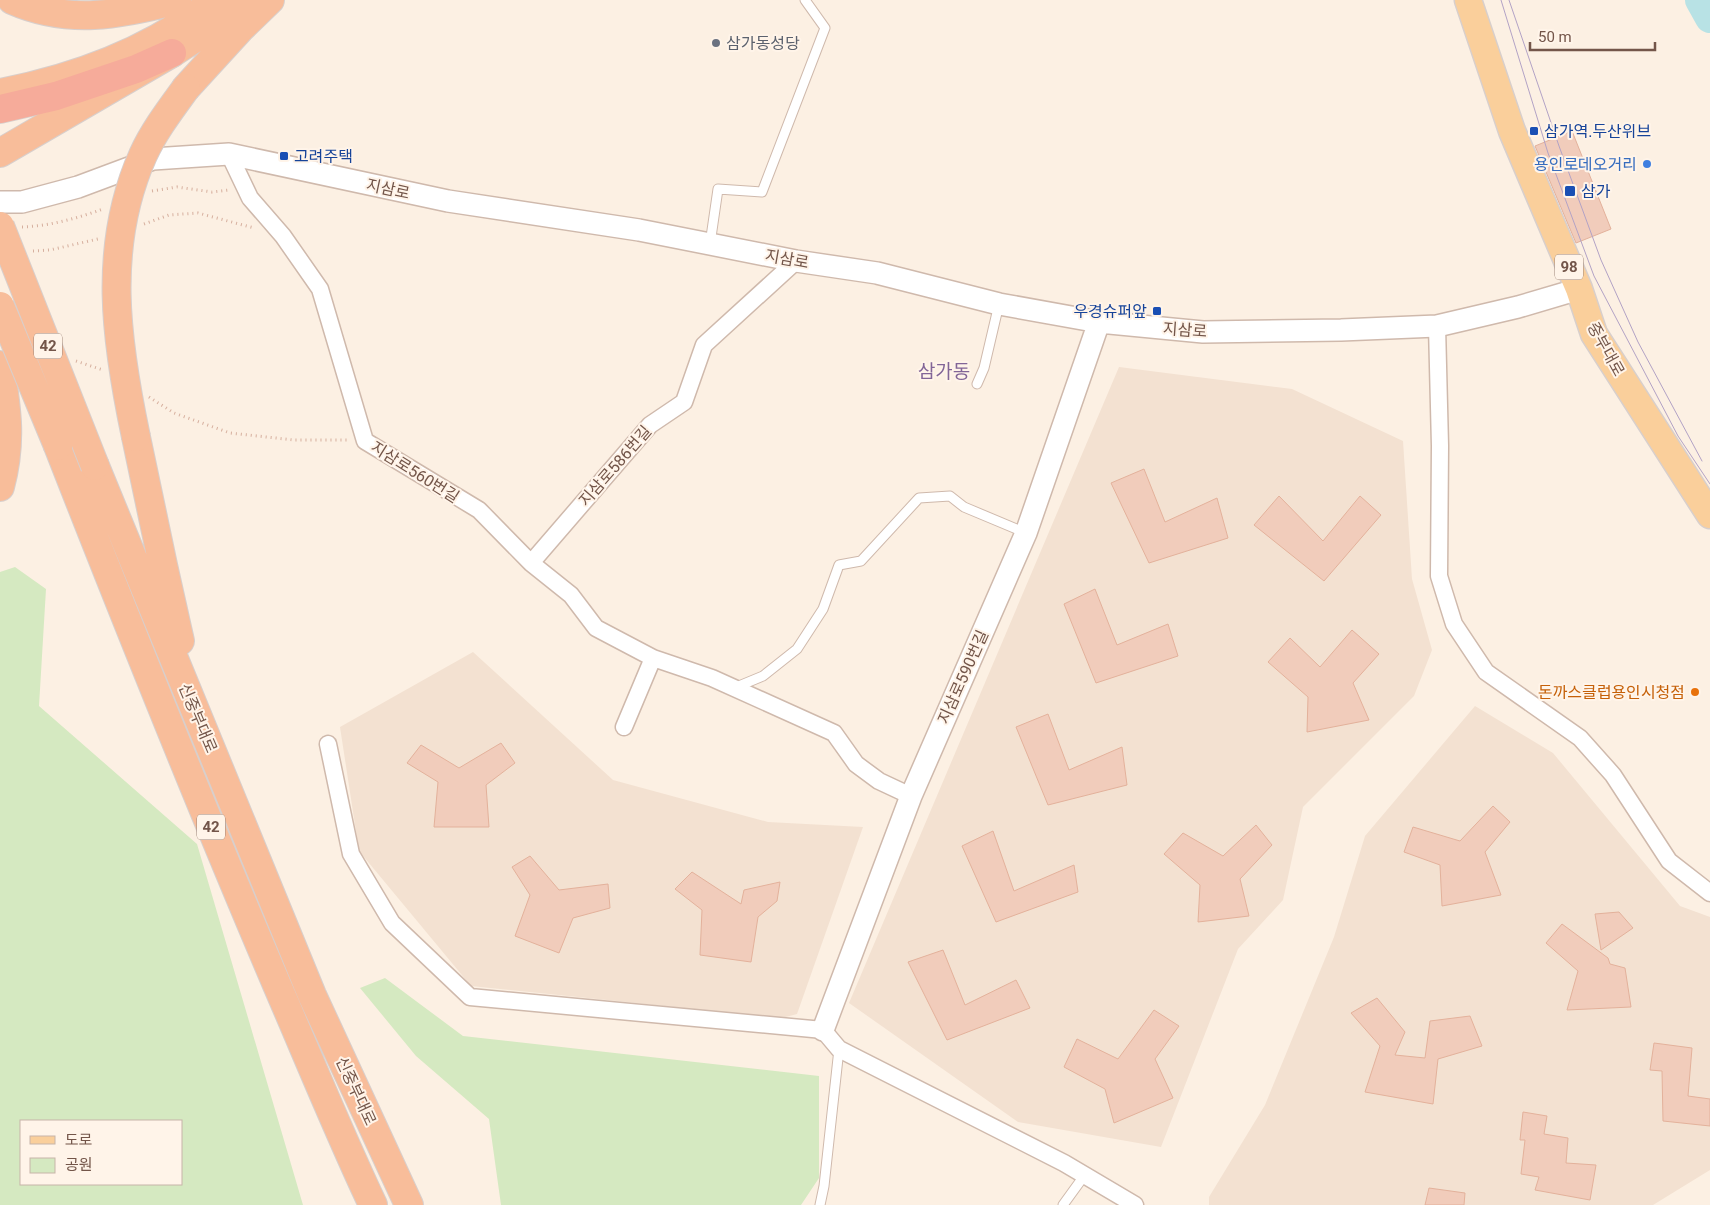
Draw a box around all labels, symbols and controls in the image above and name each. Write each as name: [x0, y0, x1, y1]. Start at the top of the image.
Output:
scale bar: [1530, 20, 1655, 52]
text: 50 m: [1538, 28, 1572, 46]
place label: 삼가동성당: [726, 34, 800, 53]
marker: 삼가동성당: [710, 37, 722, 49]
place label: 삼가역.두산위브: [1544, 122, 1651, 141]
marker: 삼가역.두산위브: [1528, 125, 1540, 137]
place label: 고려주택: [294, 147, 353, 166]
marker: 고려주택: [278, 150, 290, 162]
place label: 용인로데오거리: [1534, 155, 1637, 174]
marker: 용인로데오거리: [1641, 158, 1653, 170]
street label: 지삼로: [364, 175, 412, 203]
place label: 삼가: [1581, 182, 1611, 201]
marker: 삼가: [1563, 184, 1577, 198]
street label: 지삼로: [764, 246, 811, 272]
road number: 98: [1555, 254, 1583, 280]
place label: 우경슈퍼앞: [1073, 302, 1147, 321]
marker: 우경슈퍼앞: [1151, 305, 1163, 317]
street label: 지삼로: [1162, 319, 1208, 341]
street label: 중부대로: [1583, 319, 1629, 380]
road number: 42: [34, 334, 62, 358]
district label: 삼가동: [918, 360, 970, 383]
street label: 지삼로586번길: [575, 422, 655, 510]
street label: 지삼로560번길: [367, 437, 463, 507]
street label: 지삼로590번길: [934, 627, 992, 727]
street label: 신중부대로: [175, 680, 221, 756]
place label: 돈까스클럽용인시청점: [1538, 683, 1685, 702]
marker: 돈까스클럽용인시청점: [1689, 686, 1701, 698]
road number: 42: [197, 814, 225, 840]
street label: 신중부대로: [332, 1054, 380, 1129]
legend: [20, 1120, 182, 1185]
text: 도로: [65, 1131, 93, 1149]
text: 공원: [65, 1156, 93, 1174]

